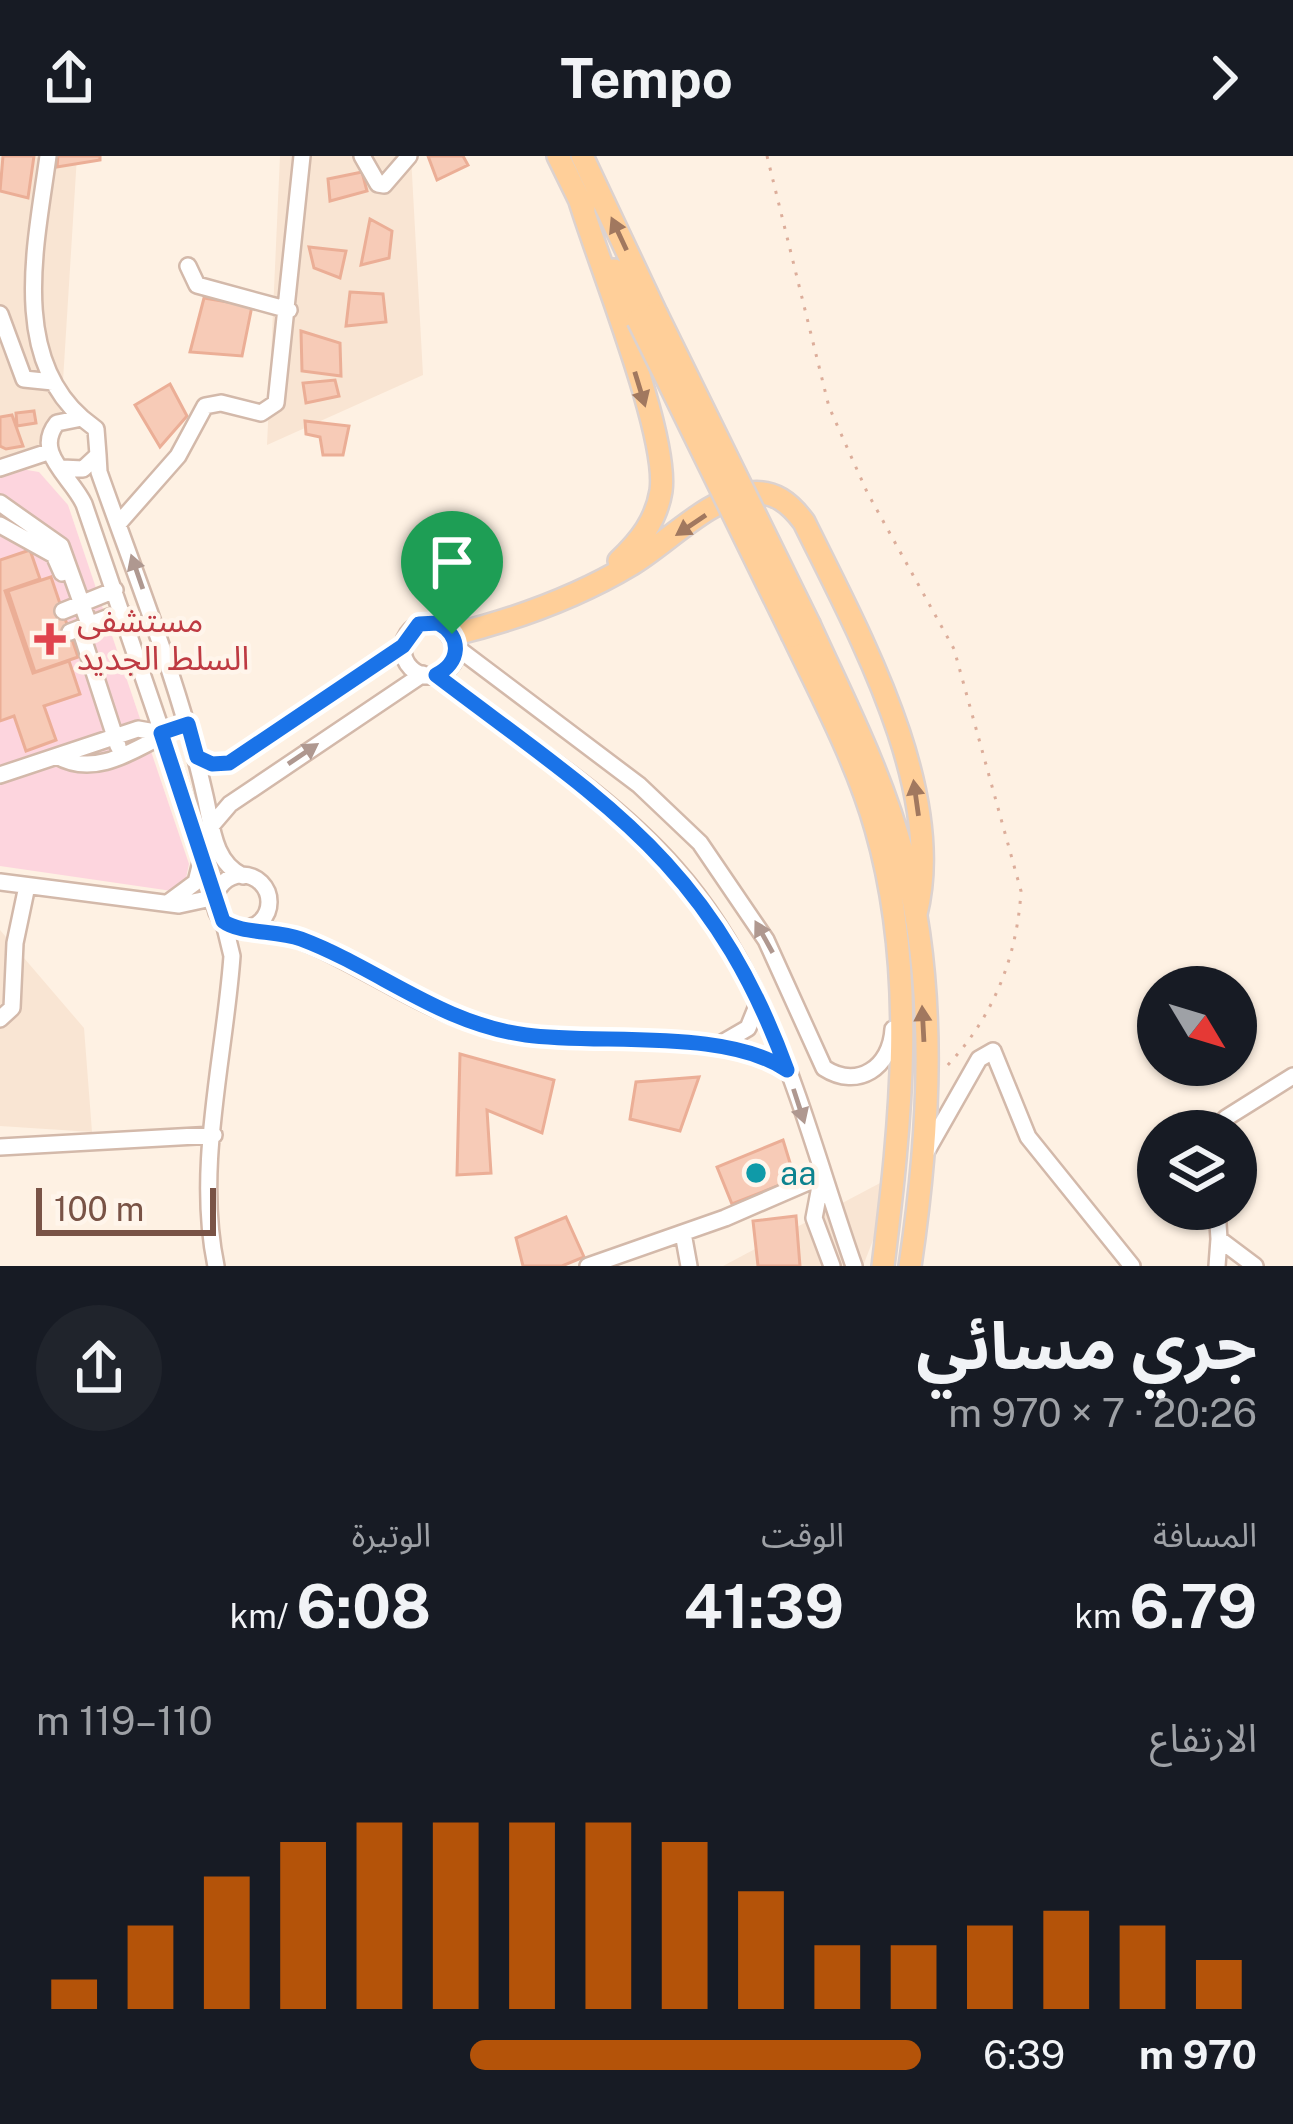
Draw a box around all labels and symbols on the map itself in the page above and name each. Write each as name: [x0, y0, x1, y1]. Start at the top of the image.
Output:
one-way arrow: [609, 217, 629, 252]
one-way arrow: [632, 371, 650, 408]
pin: [401, 511, 503, 634]
one-way arrow: [675, 513, 708, 535]
one-way arrow: [127, 554, 145, 590]
place label: مستشفى السلط الجديد: [77, 601, 249, 677]
marker: مستشفى السلط الجديد: [34, 623, 66, 655]
one-way arrow: [287, 744, 320, 766]
one-way arrow: [906, 779, 925, 817]
one-way arrow: [754, 920, 775, 954]
north arrow: [1137, 966, 1257, 1086]
one-way arrow: [914, 1005, 933, 1042]
one-way arrow: [791, 1088, 810, 1125]
place label: aa: [780, 1154, 816, 1192]
marker: aa: [743, 1160, 769, 1186]
scale bar: [36, 1182, 216, 1235]

